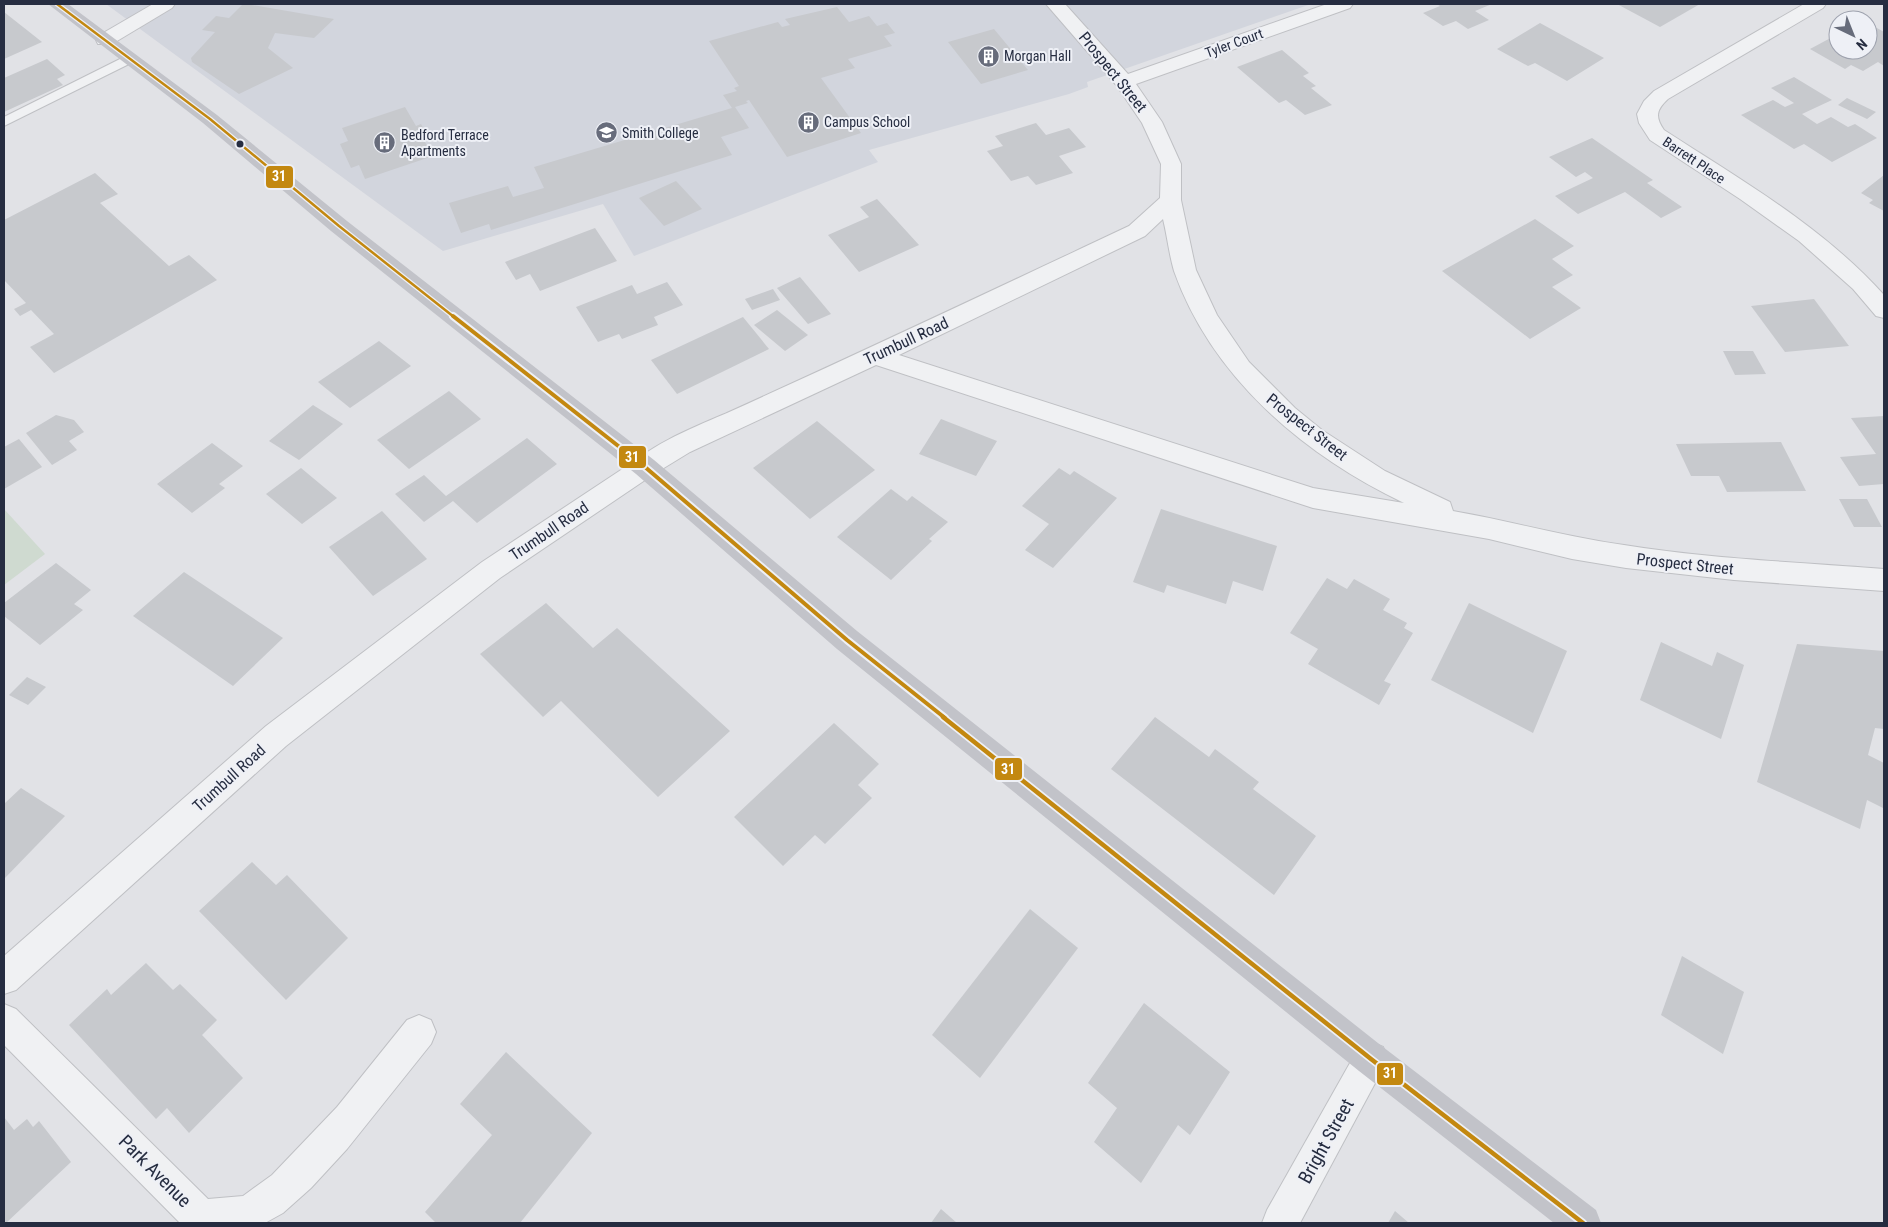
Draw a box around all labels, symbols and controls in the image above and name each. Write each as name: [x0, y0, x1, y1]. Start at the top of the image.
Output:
north arrow: [1828, 10, 1878, 60]
street label: Tyler Court: [1203, 25, 1265, 61]
street label: Prospect Street: [1075, 28, 1151, 116]
text: N: [1853, 36, 1870, 53]
building icon: Morgan Hall: [976, 44, 1000, 68]
place label: Morgan Hall: [1004, 48, 1071, 64]
building icon: Campus School: [796, 110, 820, 134]
place label: Campus School: [824, 114, 910, 130]
school or university icon: Smith College: [594, 121, 618, 145]
place label: Smith College: [622, 125, 699, 141]
place label: Bedford Terrace Apartments: [401, 127, 489, 159]
building icon: Bedford Terrace Apartments: [373, 131, 397, 155]
street label: Barrett Place: [1660, 133, 1728, 187]
unlabelled marker: [235, 139, 245, 149]
line badge: 31: [265, 165, 294, 189]
text: 31: [272, 168, 286, 184]
street label: Trumbull Road: [861, 313, 951, 369]
street label: Prospect Street: [1263, 389, 1352, 465]
line badge: 31: [618, 445, 647, 469]
text: 31: [625, 449, 639, 465]
street label: Trumbull Road: [506, 498, 592, 564]
street label: Prospect Street: [1635, 549, 1735, 579]
street label: Trumbull Road: [189, 740, 269, 816]
line badge: 31: [994, 757, 1023, 781]
text: 31: [1001, 761, 1015, 777]
line badge: 31: [1376, 1062, 1404, 1086]
text: 31: [1383, 1065, 1397, 1081]
street label: Bright Street: [1293, 1095, 1359, 1187]
street label: Park Avenue: [114, 1130, 196, 1212]

